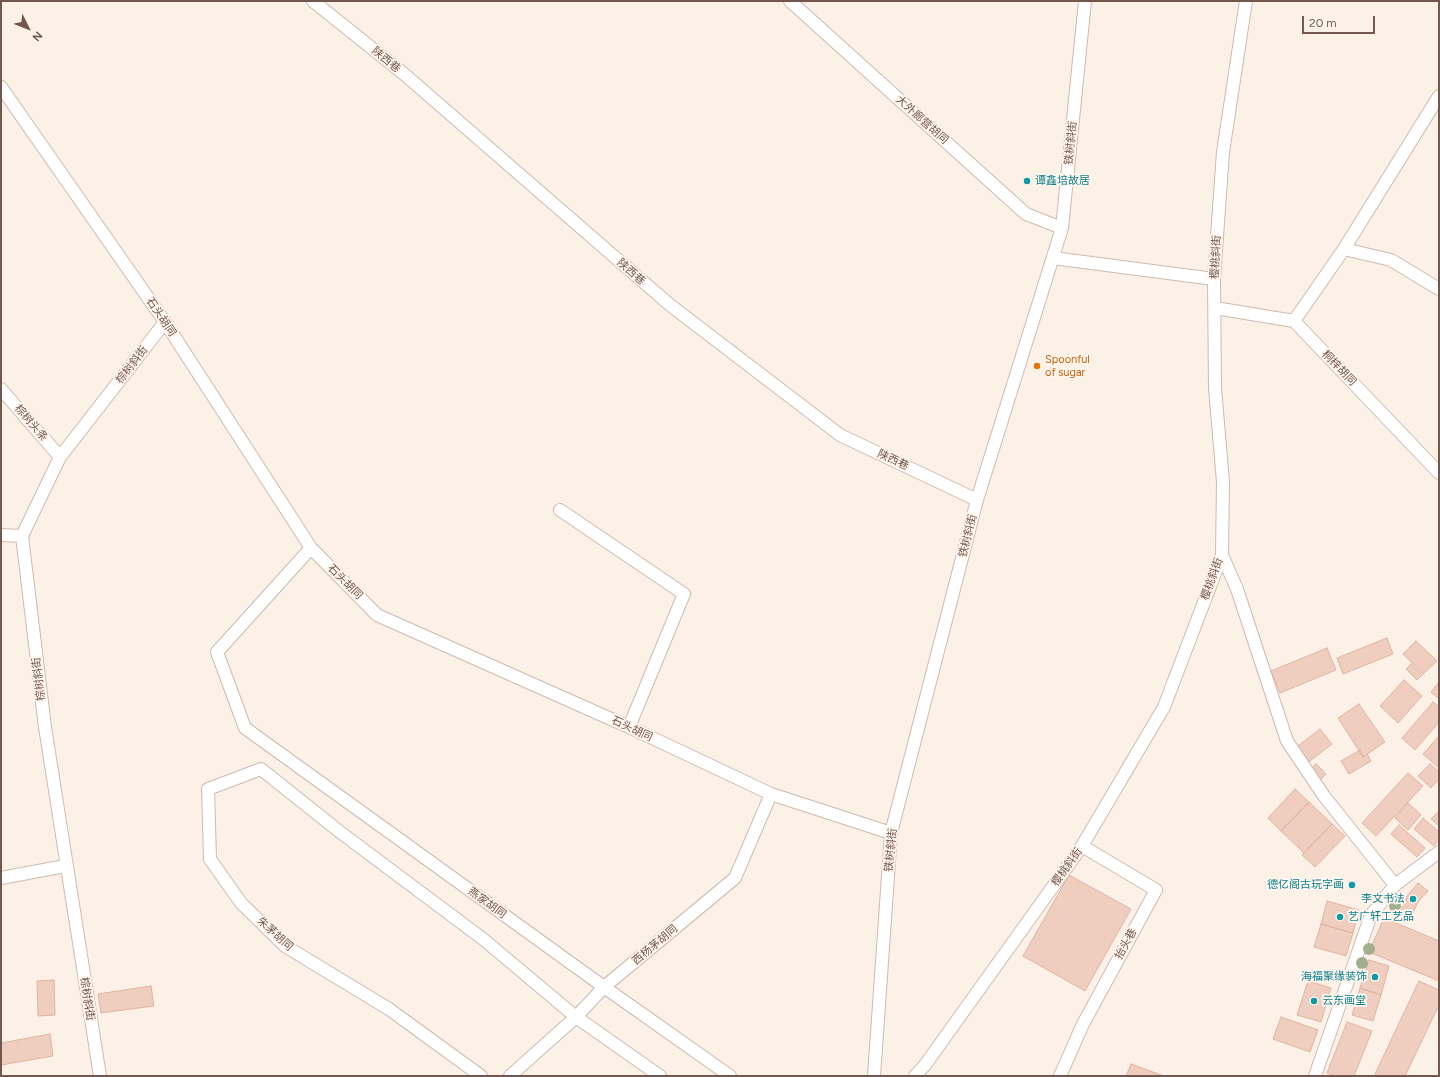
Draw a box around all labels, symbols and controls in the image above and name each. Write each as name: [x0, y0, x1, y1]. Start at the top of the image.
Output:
north arrow: [8, 8, 48, 48]
scale bar: [1304, 8, 1377, 34]
text: 20 m: [1309, 16, 1337, 30]
text: N: [30, 29, 45, 44]
street label: 陕西巷: [369, 44, 403, 76]
street label: 大外廊营胡同: [893, 93, 951, 147]
street label: 铁树斜街: [1062, 120, 1080, 166]
place label: 谭鑫培故居: [1035, 174, 1090, 188]
marker: 谭鑫培故居: [1022, 176, 1032, 186]
street label: 樱桃斜街: [1208, 235, 1224, 279]
street label: 陕西巷: [614, 256, 648, 288]
street label: 石头胡同: [143, 295, 179, 339]
street label: 棕树斜街: [113, 344, 151, 386]
street label: 桐梓胡同: [1319, 348, 1359, 388]
place label: Spoonful of sugar: [1045, 353, 1090, 379]
marker: Spoonful of sugar: [1032, 361, 1042, 371]
street label: 棕树头条: [12, 402, 50, 444]
street label: 陕西巷: [875, 447, 911, 473]
street label: 铁树斜街: [956, 513, 980, 559]
street label: 樱桃斜街: [1198, 556, 1226, 602]
street label: 石头胡同: [325, 562, 365, 602]
street label: 棕树斜街: [30, 656, 48, 702]
street label: 石头胡同: [609, 714, 655, 744]
street label: 铁树斜街: [882, 827, 900, 873]
street label: 樱桃斜街: [1049, 845, 1085, 889]
place label: 德亿阁古玩字画: [1267, 878, 1344, 892]
marker: 德亿阁古玩字画: [1347, 880, 1357, 890]
street label: 燕家胡同: [465, 885, 509, 921]
place label: 李文书法: [1361, 892, 1405, 906]
marker: 李文书法: [1408, 894, 1418, 904]
place label: 艺广轩工艺品: [1348, 910, 1414, 924]
marker: 艺广轩工艺品: [1335, 912, 1345, 922]
street label: 朱茅胡同: [254, 914, 296, 954]
street label: 西杨茅胡同: [630, 922, 680, 968]
street label: 抬头巷: [1112, 926, 1140, 962]
place label: 海福聚缘装饰: [1301, 970, 1367, 984]
marker: 海福聚缘装饰: [1370, 972, 1380, 982]
street label: 棕树斜街: [77, 976, 97, 1022]
place label: 云东画堂: [1322, 994, 1366, 1008]
marker: 云东画堂: [1309, 996, 1319, 1006]

